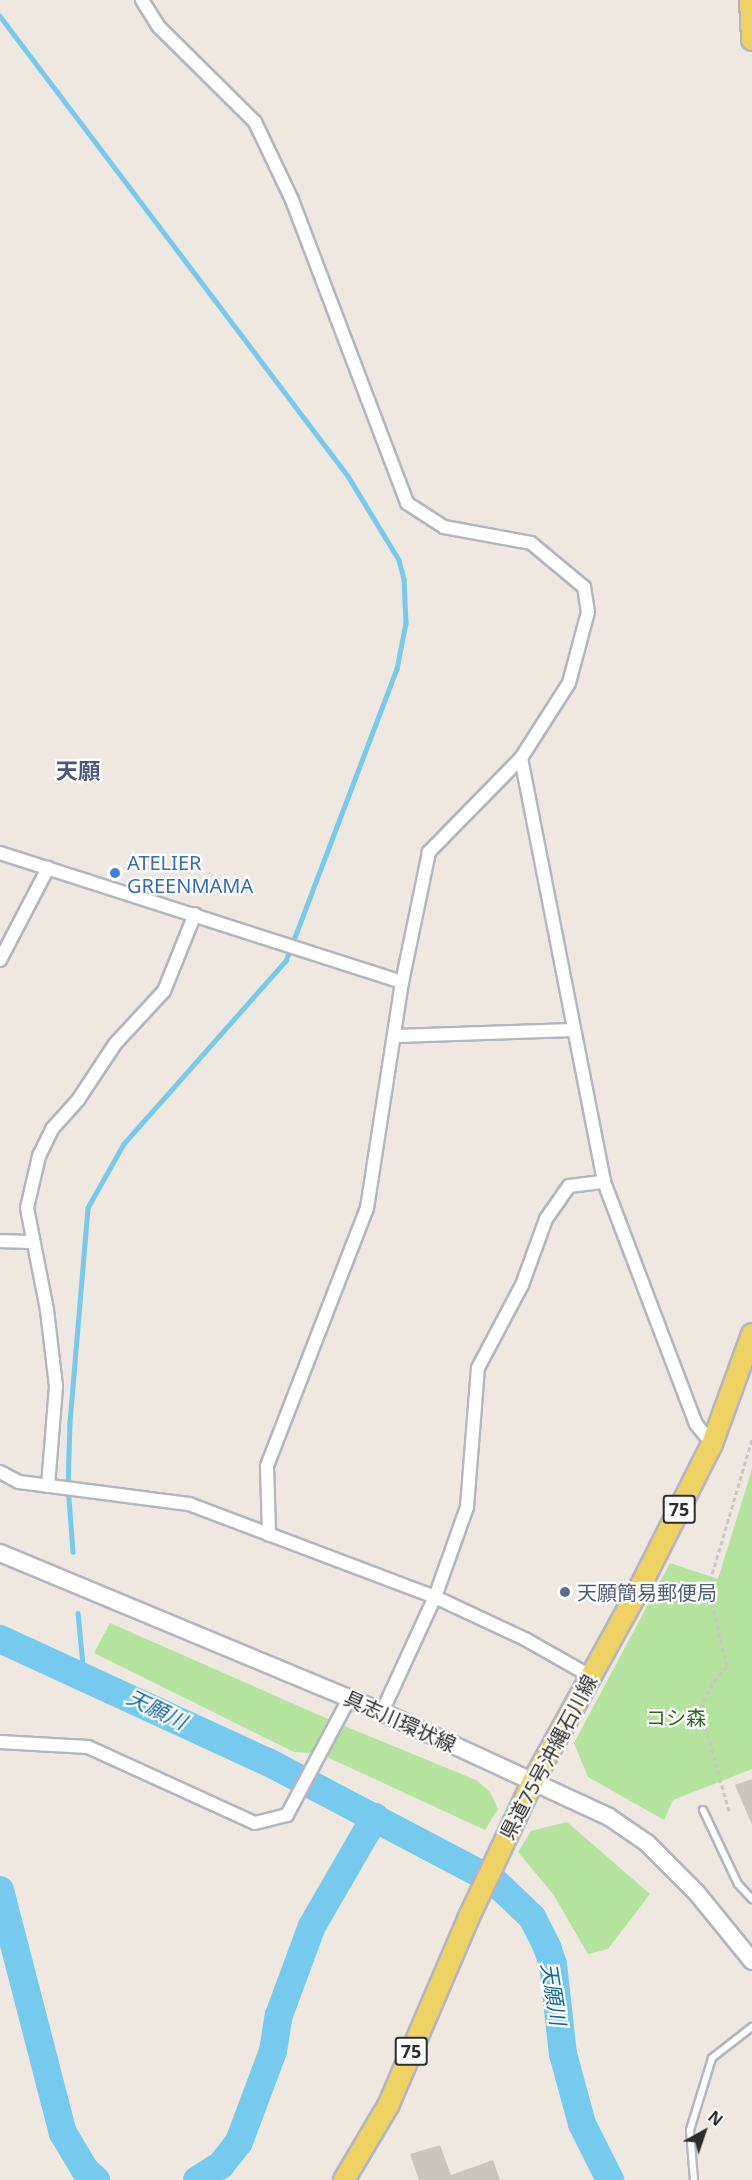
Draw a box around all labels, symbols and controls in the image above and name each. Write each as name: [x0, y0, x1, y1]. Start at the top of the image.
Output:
district label: 天願: [56, 758, 100, 784]
place label: ATELIER GREENMAMA: [127, 850, 253, 897]
marker: ATELIER GREENMAMA: [108, 866, 122, 880]
road number: 75: [662, 1494, 696, 1524]
place label: 天願簡易郵便局: [577, 1580, 717, 1604]
marker: 天願簡易郵便局: [558, 1585, 572, 1599]
street label: 県道75号沖縄石川線: [494, 1671, 602, 1843]
water label: 天願川: [123, 1684, 191, 1734]
street label: 具志川環状線: [340, 1686, 460, 1756]
park label: コシ森: [646, 1705, 706, 1729]
water label: 天願川: [537, 1961, 571, 2027]
road number: 75: [394, 2036, 428, 2066]
north arrow: [674, 2102, 734, 2162]
text: N: [704, 2106, 728, 2131]

